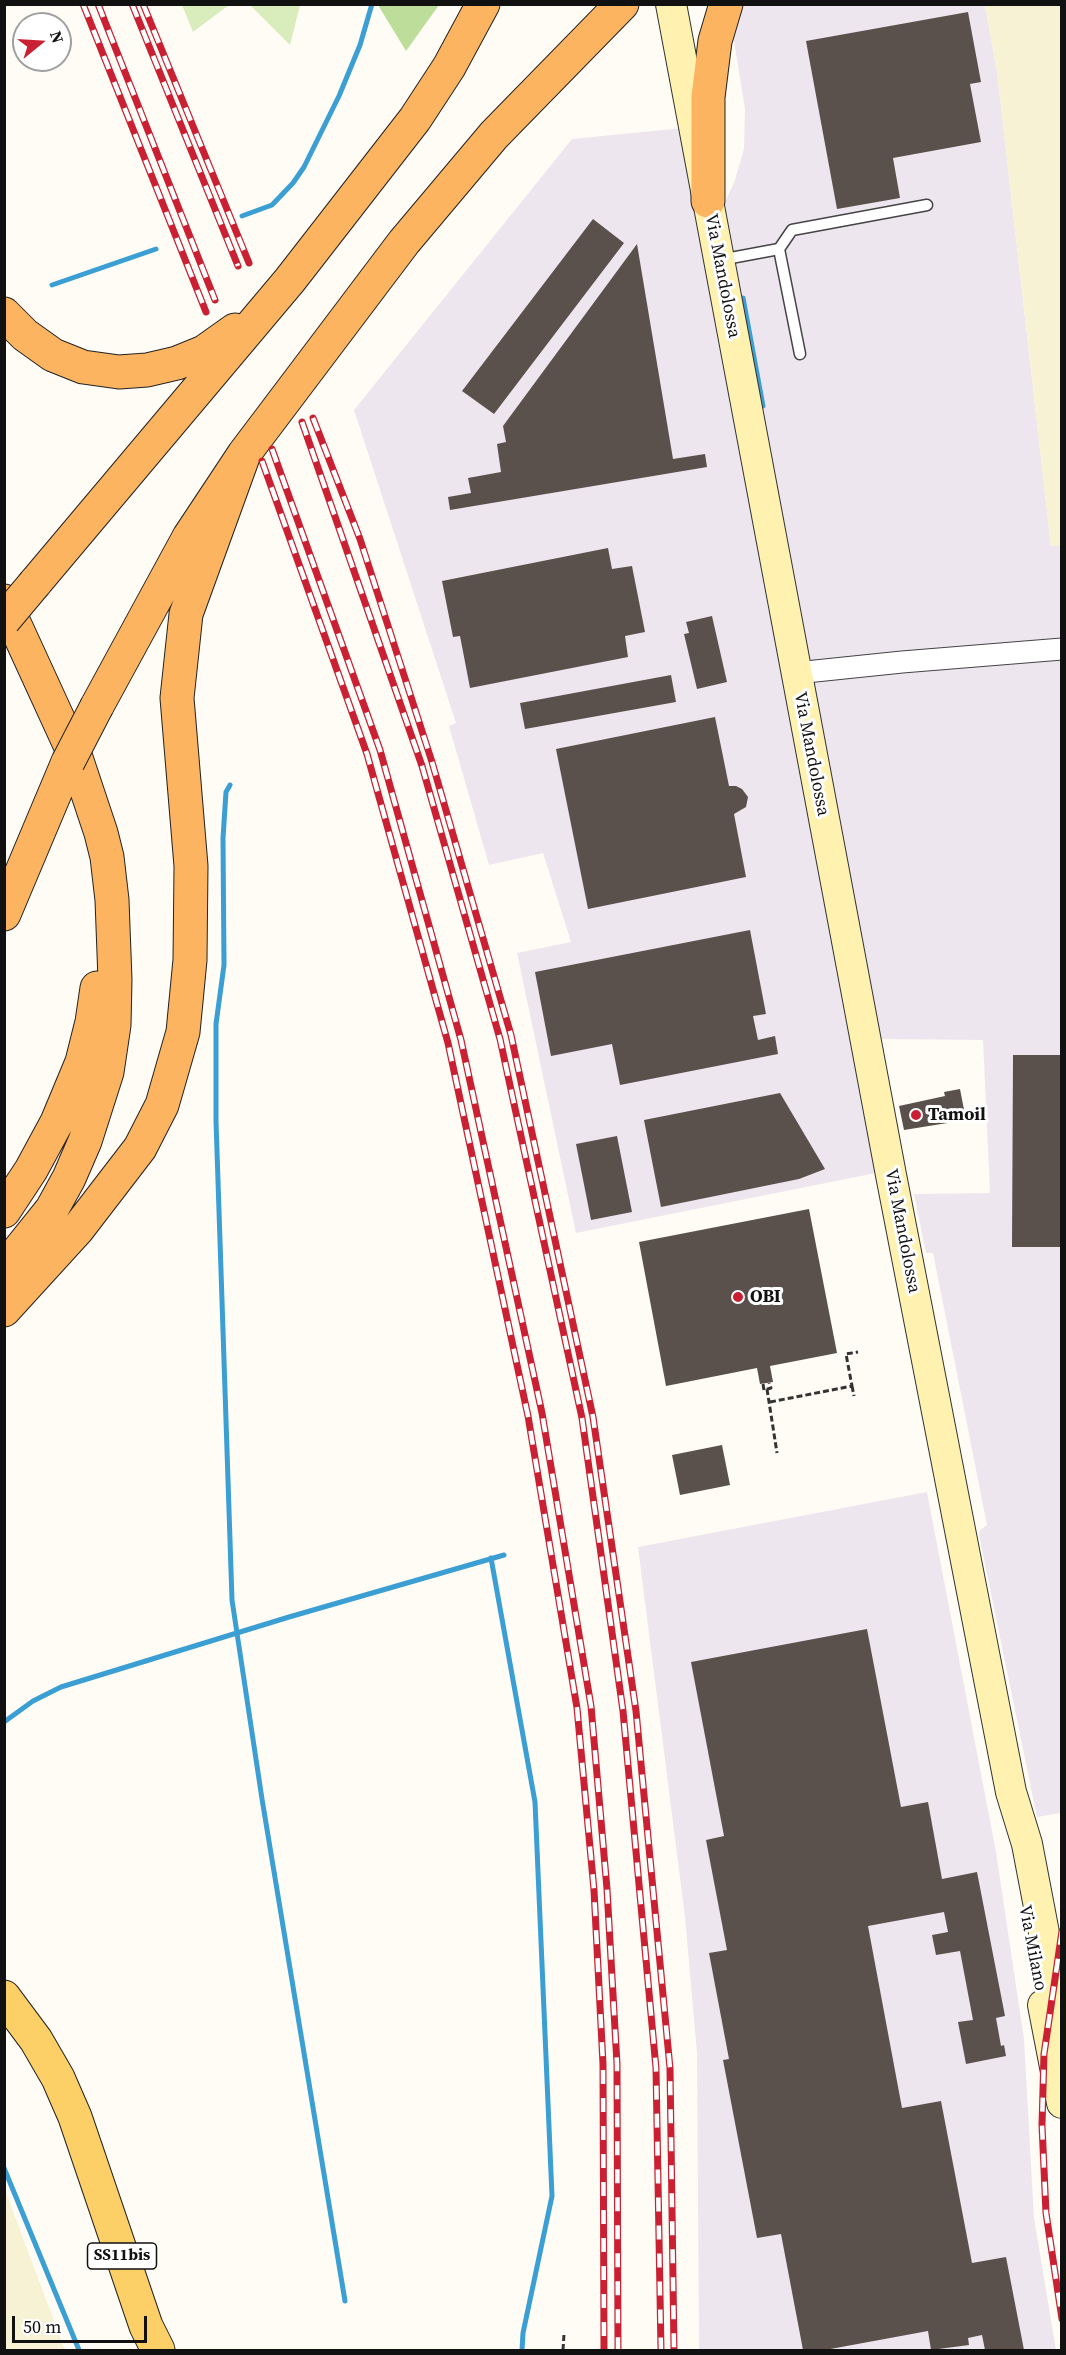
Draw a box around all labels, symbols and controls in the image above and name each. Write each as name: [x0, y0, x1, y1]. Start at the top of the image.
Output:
north arrow: [12, 12, 72, 72]
text: N: [45, 28, 69, 46]
street label: Via Mandolossa: [699, 212, 745, 340]
street label: Via Mandolossa: [788, 690, 834, 818]
place label: Tamoil: [928, 1104, 986, 1126]
marker: Tamoil: [909, 1108, 923, 1122]
street label: Via Mandolossa: [879, 1167, 925, 1295]
place label: OBI: [750, 1286, 781, 1308]
marker: OBI: [731, 1290, 745, 1304]
street label: Via Milano: [1013, 1903, 1051, 1993]
road number: SS11bis: [88, 2243, 156, 2269]
scale bar: [15, 2304, 150, 2342]
text: 50 m: [23, 2314, 61, 2339]

